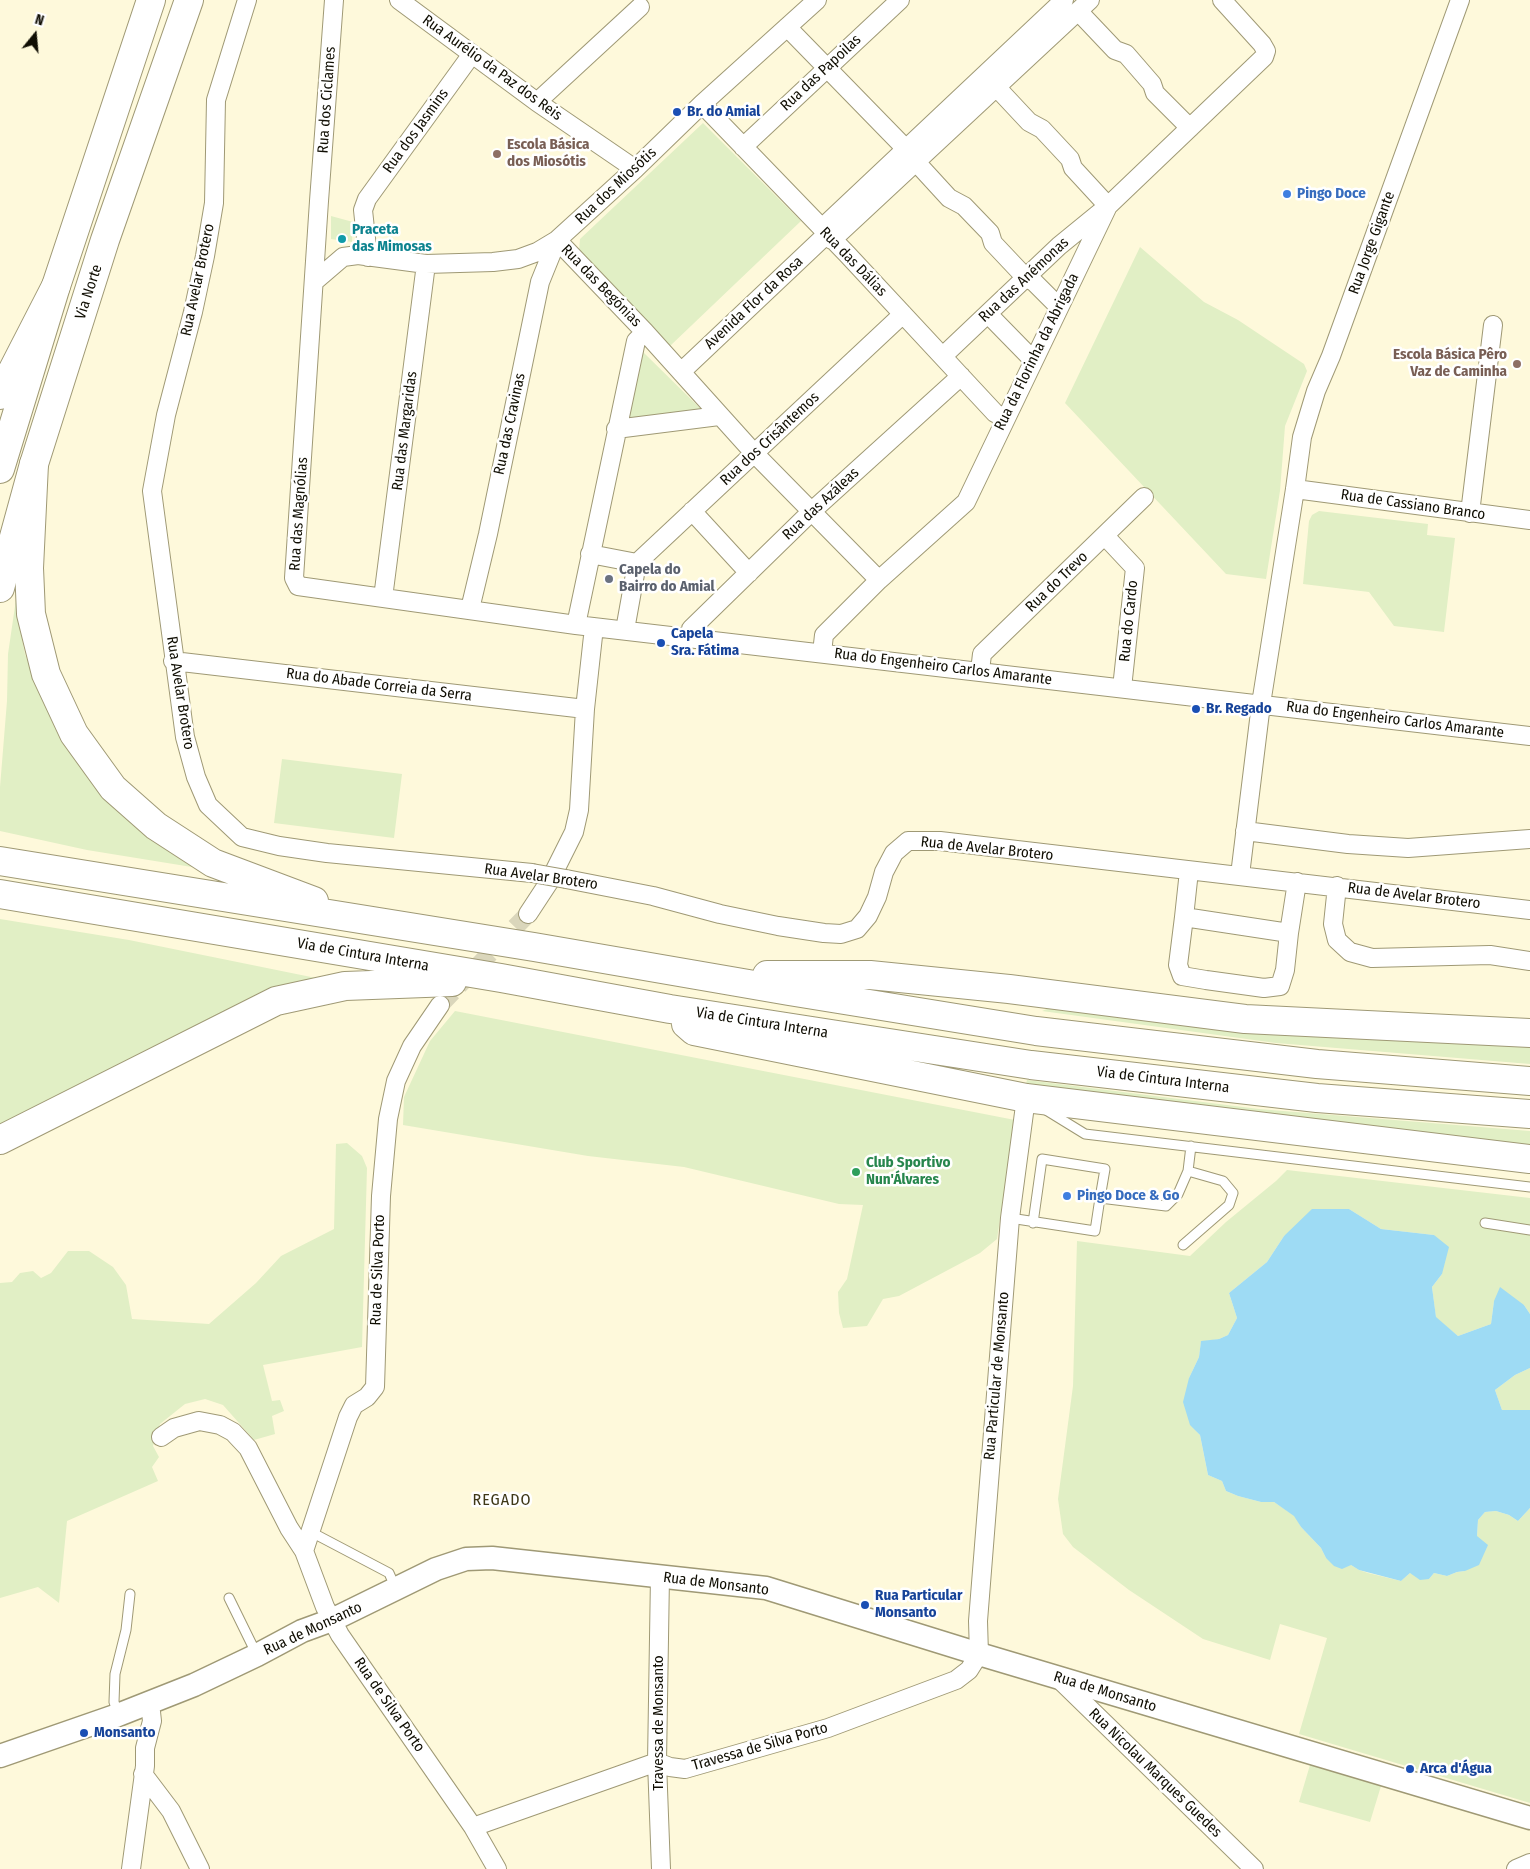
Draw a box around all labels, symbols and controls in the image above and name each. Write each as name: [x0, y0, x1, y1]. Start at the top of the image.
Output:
north arrow: [10, 10, 60, 60]
text: N: [33, 11, 46, 30]
street label: Rua Aurélio da Paz dos Reis: [419, 11, 565, 125]
street label: Rua das Papoilas: [777, 31, 865, 115]
street label: Rua dos Ciclames: [314, 46, 340, 154]
street label: Rua dos Jasmins: [379, 85, 453, 177]
place label: Br. do Amial: [687, 103, 760, 121]
marker: Br. do Amial: [671, 106, 683, 118]
place label: Escola Básica dos Miosótis: [507, 136, 590, 171]
street label: Rua dos Miosótis: [572, 144, 660, 228]
marker: Escola Básica dos Miosótis: [491, 148, 503, 160]
place label: Pingo Doce: [1297, 185, 1366, 203]
marker: Pingo Doce: [1281, 188, 1293, 200]
street label: Rua Jorge Gigante: [1345, 189, 1399, 297]
place label: Praceta das Mimosas: [352, 221, 432, 256]
street label: Rua Avelar Brotero: [177, 222, 219, 338]
street label: Rua das Dálias: [816, 224, 890, 300]
marker: Praceta das Mimosas: [336, 233, 348, 245]
street label: Rua das Anémonas: [975, 234, 1073, 326]
street label: Rua das Begónias: [557, 241, 645, 331]
street label: Avenida Flor da Rosa: [701, 253, 807, 353]
street label: Via Norte: [72, 262, 106, 322]
street label: Rua da Florinha da Abrigada: [991, 270, 1083, 434]
place label: Escola Básica Pêro Vaz de Caminha: [1393, 346, 1507, 381]
marker: Escola Básica Pêro Vaz de Caminha: [1511, 358, 1523, 370]
street label: Rua das Margaridas: [389, 370, 421, 492]
street label: Rua das Cravinas: [490, 372, 530, 476]
street label: Rua dos Crisântemos: [717, 389, 823, 489]
street label: Rua das Magnólias: [286, 456, 312, 572]
street label: Rua das Azáleas: [779, 464, 863, 544]
street label: Rua de Cassiano Branco: [1339, 486, 1487, 524]
street label: Rua do Trevo: [1022, 548, 1092, 616]
place label: Capela do Bairro do Amial: [619, 561, 715, 596]
marker: Capela do Bairro do Amial: [603, 573, 615, 585]
street label: Rua do Cardo: [1116, 579, 1142, 663]
place label: Capela Sra. Fátima: [671, 625, 739, 660]
street label: Rua Avelar Brotero: [162, 635, 198, 751]
marker: Capela Sra. Fátima: [655, 637, 667, 649]
street label: Rua do Engenheiro Carlos Amarante: [833, 645, 1053, 689]
street label: Rua do Abade Correia da Serra: [285, 665, 473, 705]
street label: Rua do Engenheiro Carlos Amarante: [1285, 698, 1505, 742]
place label: Br. Regado: [1206, 700, 1272, 718]
marker: Br. Regado: [1190, 703, 1202, 715]
street label: Rua de Avelar Brotero: [920, 833, 1054, 865]
street label: Rua Avelar Brotero: [483, 860, 599, 894]
street label: Rua de Avelar Brotero: [1347, 879, 1481, 913]
street label: Via de Cintura Interna: [296, 935, 430, 975]
street label: Via de Cintura Interna: [695, 1004, 829, 1042]
street label: Via de Cintura Interna: [1096, 1063, 1230, 1097]
place label: Club Sportivo Nun'Álvares: [866, 1154, 950, 1189]
marker: Club Sportivo Nun'Álvares: [850, 1166, 862, 1178]
place label: Pingo Doce & Go: [1077, 1187, 1179, 1205]
marker: Pingo Doce & Go: [1061, 1190, 1073, 1202]
street label: Rua de Silva Porto: [367, 1214, 389, 1326]
street label: Rua Particular de Monsanto: [981, 1291, 1013, 1461]
district label: REGADO: [472, 1491, 532, 1511]
street label: Rua de Monsanto: [662, 1569, 770, 1599]
place label: Rua Particular Monsanto: [875, 1587, 963, 1622]
street label: Rua de Monsanto: [261, 1598, 365, 1660]
marker: Rua Particular Monsanto: [859, 1599, 871, 1611]
street label: Rua de Silva Porto: [350, 1654, 428, 1756]
street label: Travessa de Monsanto: [650, 1655, 668, 1791]
street label: Rua de Monsanto: [1051, 1668, 1159, 1716]
street label: Rua Nicolau Marques Guedes: [1085, 1705, 1225, 1841]
street label: Travessa de Silva Porto: [690, 1719, 830, 1775]
place label: Monsanto: [94, 1724, 155, 1742]
marker: Monsanto: [78, 1727, 90, 1739]
place label: Arca d'Água: [1420, 1760, 1492, 1778]
marker: Arca d'Água: [1404, 1763, 1416, 1775]

